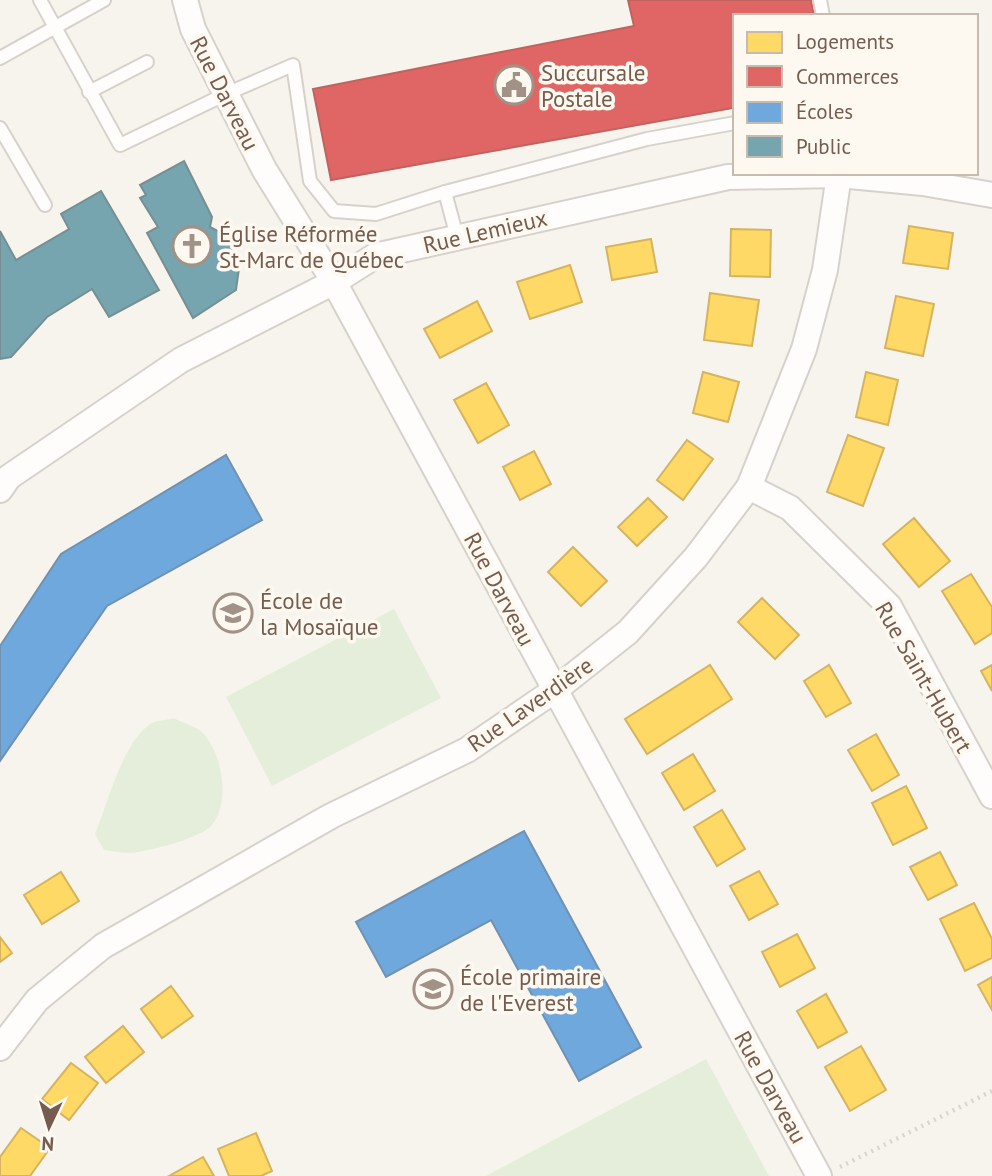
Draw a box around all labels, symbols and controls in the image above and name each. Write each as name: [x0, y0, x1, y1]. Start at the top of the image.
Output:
legend: [733, 14, 978, 175]
text: Logements: [796, 28, 894, 55]
street label: Rue Darveau: [184, 31, 266, 155]
place label: Succursale Postale: [541, 58, 646, 113]
text: Commerces: [796, 63, 899, 90]
public building icon: Succursale Postale: [493, 64, 535, 106]
text: Écoles: [796, 98, 853, 125]
text: Public: [796, 133, 851, 160]
street label: Rue Lemieux: [420, 203, 550, 259]
place label: Église Réformée St-Marc de Québec: [219, 219, 404, 274]
church icon: Église Réformée St-Marc de Québec: [171, 225, 213, 267]
street label: Rue Darveau: [458, 527, 542, 651]
place label: École de la Mosaïque: [260, 586, 378, 641]
school or university icon: École de la Mosaïque: [212, 592, 254, 634]
street label: Rue Saint-Hubert: [869, 596, 979, 758]
street label: Rue Laverdière: [462, 650, 598, 758]
place label: École primaire de l'Everest: [460, 962, 601, 1017]
school or university icon: École primaire de l'Everest: [412, 968, 454, 1010]
street label: Rue Darveau: [728, 1026, 814, 1148]
north arrow: [14, 1092, 84, 1162]
text: N: [41, 1132, 55, 1156]

